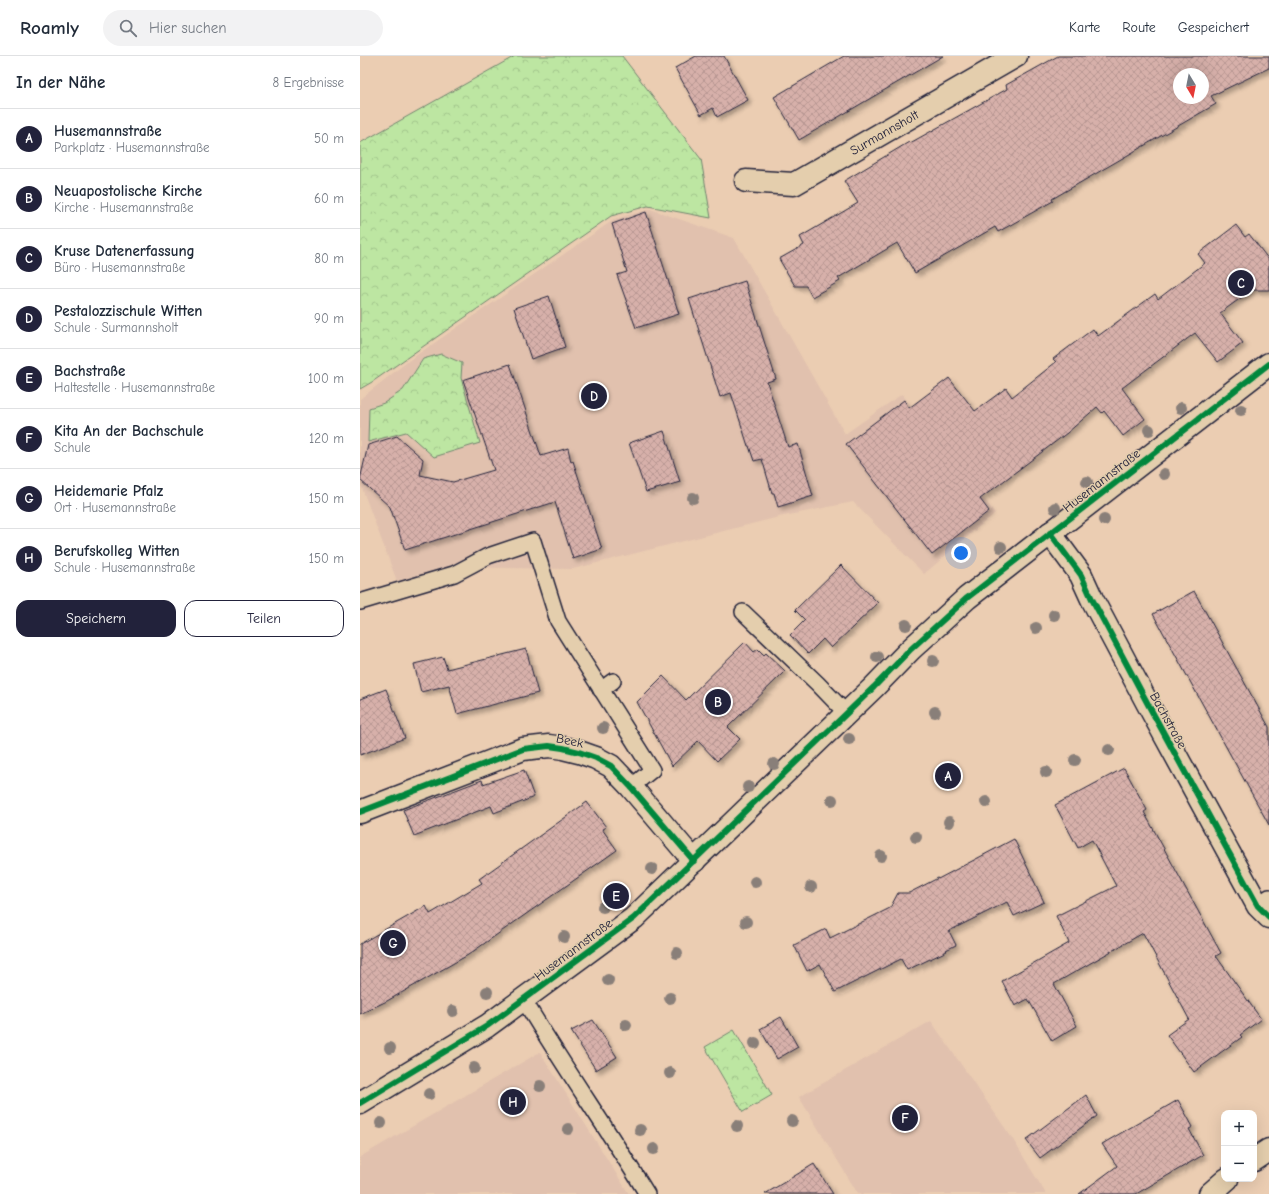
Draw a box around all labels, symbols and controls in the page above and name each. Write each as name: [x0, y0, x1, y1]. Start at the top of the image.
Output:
search box: [103, 10, 383, 46]
text: Roamly: [20, 17, 79, 39]
icon: search: [117, 17, 139, 39]
text: Hier suchen: [149, 19, 227, 37]
text: Karte: [1069, 19, 1100, 36]
text: Route: [1122, 19, 1156, 36]
text: Gespeichert: [1178, 19, 1249, 36]
north arrow: [1173, 68, 1209, 104]
text: In der Nähe: [16, 73, 105, 92]
text: 8 Ergebnisse: [273, 75, 344, 90]
street label: Surmannsholt: [847, 106, 922, 158]
text: Husemannstraße: [54, 122, 162, 140]
text: A: [25, 131, 33, 146]
text: 50 m: [314, 131, 344, 146]
text: Parkplatz · Husemannstraße: [54, 140, 210, 155]
text: Neuapostolische Kirche: [54, 182, 202, 200]
text: B: [25, 191, 33, 206]
text: 60 m: [314, 191, 344, 206]
text: Kirche · Husemannstraße: [54, 200, 194, 215]
text: Kruse Datenerfassung: [54, 242, 195, 260]
text: C: [25, 251, 33, 266]
text: 80 m: [314, 251, 344, 266]
text: Büro · Husemannstraße: [54, 260, 185, 275]
pin: C: [1228, 268, 1254, 298]
text: Pestalozzischule Witten: [54, 302, 202, 320]
text: D: [25, 311, 33, 326]
text: 90 m: [314, 311, 344, 326]
text: Schule · Surmannsholt: [54, 320, 178, 335]
text: Bachstraße: [54, 362, 125, 380]
text: E: [25, 371, 33, 386]
text: 100 m: [308, 371, 344, 386]
text: Haltestelle · Husemannstraße: [54, 380, 215, 395]
pin: D: [581, 381, 607, 411]
text: Kita An der Bachschule: [54, 422, 204, 440]
text: F: [25, 431, 33, 446]
text: 120 m: [309, 431, 344, 446]
text: Schule: [54, 440, 90, 455]
street label: Husemannstraße: [1060, 445, 1143, 515]
text: Heidemarie Pfalz: [54, 482, 163, 500]
text: G: [24, 491, 34, 506]
text: 150 m: [309, 491, 344, 506]
text: Ort · Husemannstraße: [54, 500, 176, 515]
text: Berufskolleg Witten: [54, 542, 180, 560]
your location: [951, 543, 971, 563]
text: H: [24, 551, 34, 566]
text: 150 m: [309, 551, 344, 566]
text: Schule · Husemannstraße: [54, 560, 195, 575]
button: Speichern: [16, 600, 176, 637]
button: Teilen: [184, 600, 344, 637]
pin: B: [705, 687, 731, 717]
street label: Bachstraße: [1147, 689, 1190, 751]
street label: Beek: [555, 730, 586, 751]
pin: A: [935, 761, 961, 791]
pin: E: [603, 881, 629, 911]
street label: Husemannstraße: [531, 915, 616, 984]
pin: G: [380, 928, 406, 958]
pin: H: [500, 1087, 526, 1117]
pin: F: [892, 1103, 918, 1133]
map controls: [1221, 1110, 1257, 1182]
button: +: [1221, 1110, 1257, 1146]
button: −: [1221, 1146, 1257, 1182]

